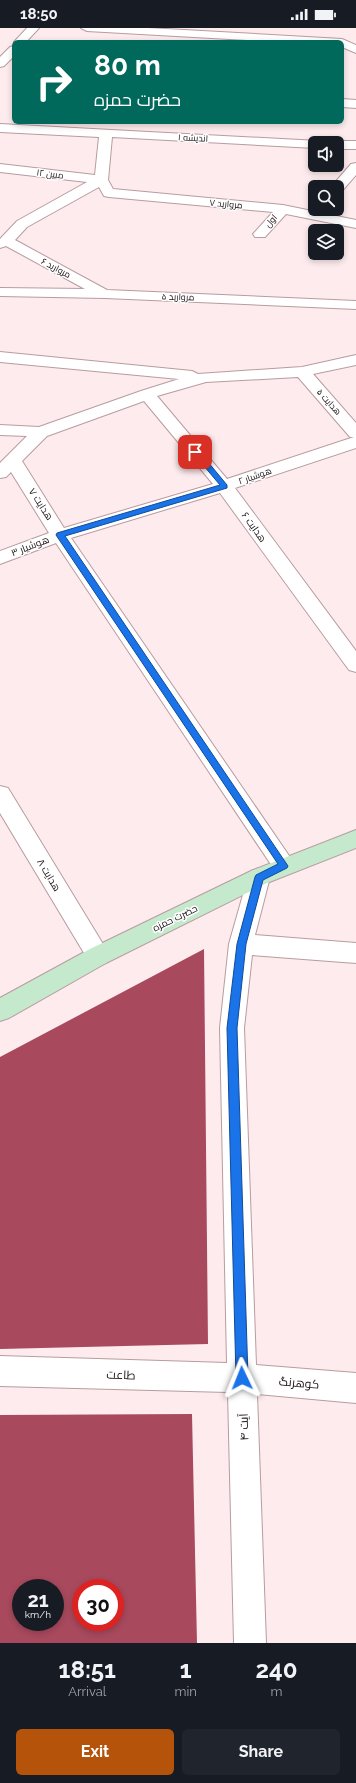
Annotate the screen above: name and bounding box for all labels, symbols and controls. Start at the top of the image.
text: 18:50 [20,5,58,23]
text: 80 m [94,49,161,82]
icon: right [28,56,80,108]
text: حضرت حمزه [94,89,181,110]
street label: اندیشه ۱ [178,132,208,144]
map controls [308,136,344,260]
button: sound [308,136,344,172]
street label: مبین ۱۲ [36,167,64,181]
button: search [308,180,344,216]
street label: مروارید ۷ [209,198,243,210]
street label: اول [263,213,280,230]
button: layers [308,224,344,260]
street label: مروارید ۶ [40,256,73,280]
street label: مروارید ۵ [162,291,195,303]
street label: هدایت ۵ [315,387,343,417]
pin [178,435,212,469]
icon: arrive [184,441,206,463]
street label: هوشیار ۲ [237,466,273,486]
street label: هدایت ۷ [27,486,55,522]
street label: هدایت ۶ [240,510,269,544]
street label: هوشیار ۳ [9,534,51,558]
street label: هدایت ۸ [35,857,63,893]
street label: حضرت حمزه [151,902,199,934]
position arrow [221,1357,263,1399]
street label: طاعت [106,1367,136,1383]
street label: کوهرنگ [278,1374,320,1392]
street label: آیت ۴ [237,1412,251,1441]
speed limit sign: 30 [72,1579,124,1631]
text: 21 [27,1588,49,1612]
text: km/h [25,1609,51,1620]
text: 18:51 [59,1655,116,1684]
text: 1 [180,1655,192,1684]
text: 240 [255,1655,297,1684]
text: Arrival [68,1684,106,1699]
text: min [175,1684,197,1699]
text: m [270,1684,282,1699]
button: Exit [16,1729,174,1775]
button: Share [182,1729,340,1775]

